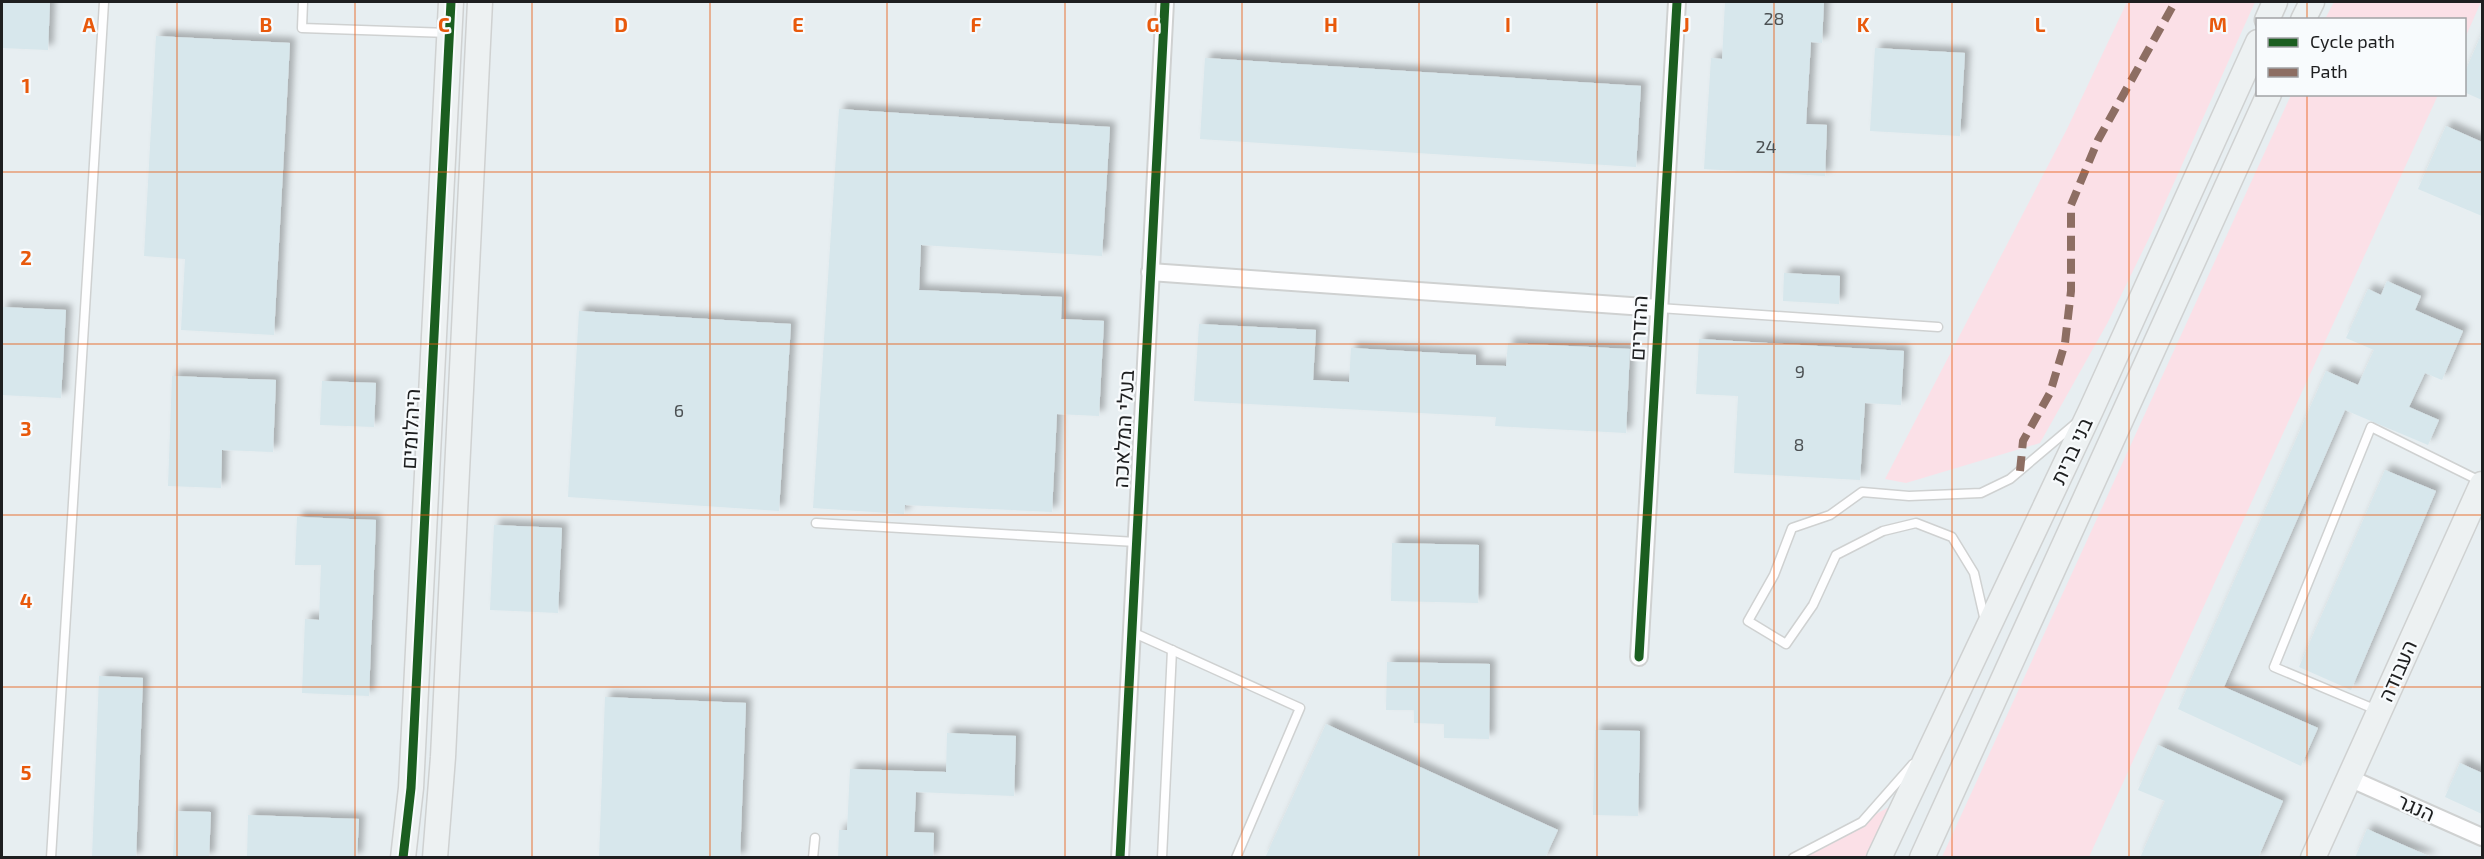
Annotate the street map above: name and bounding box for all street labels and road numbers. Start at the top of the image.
street label: ההדרים [1623,294,1652,361]
street label: בעלי המלאכה [1107,369,1138,489]
street label: היהלומים [395,388,424,470]
street label: בני ברית [2044,413,2097,488]
street label: העבודה [2372,636,2421,705]
street label: הנגר [2394,787,2439,826]

